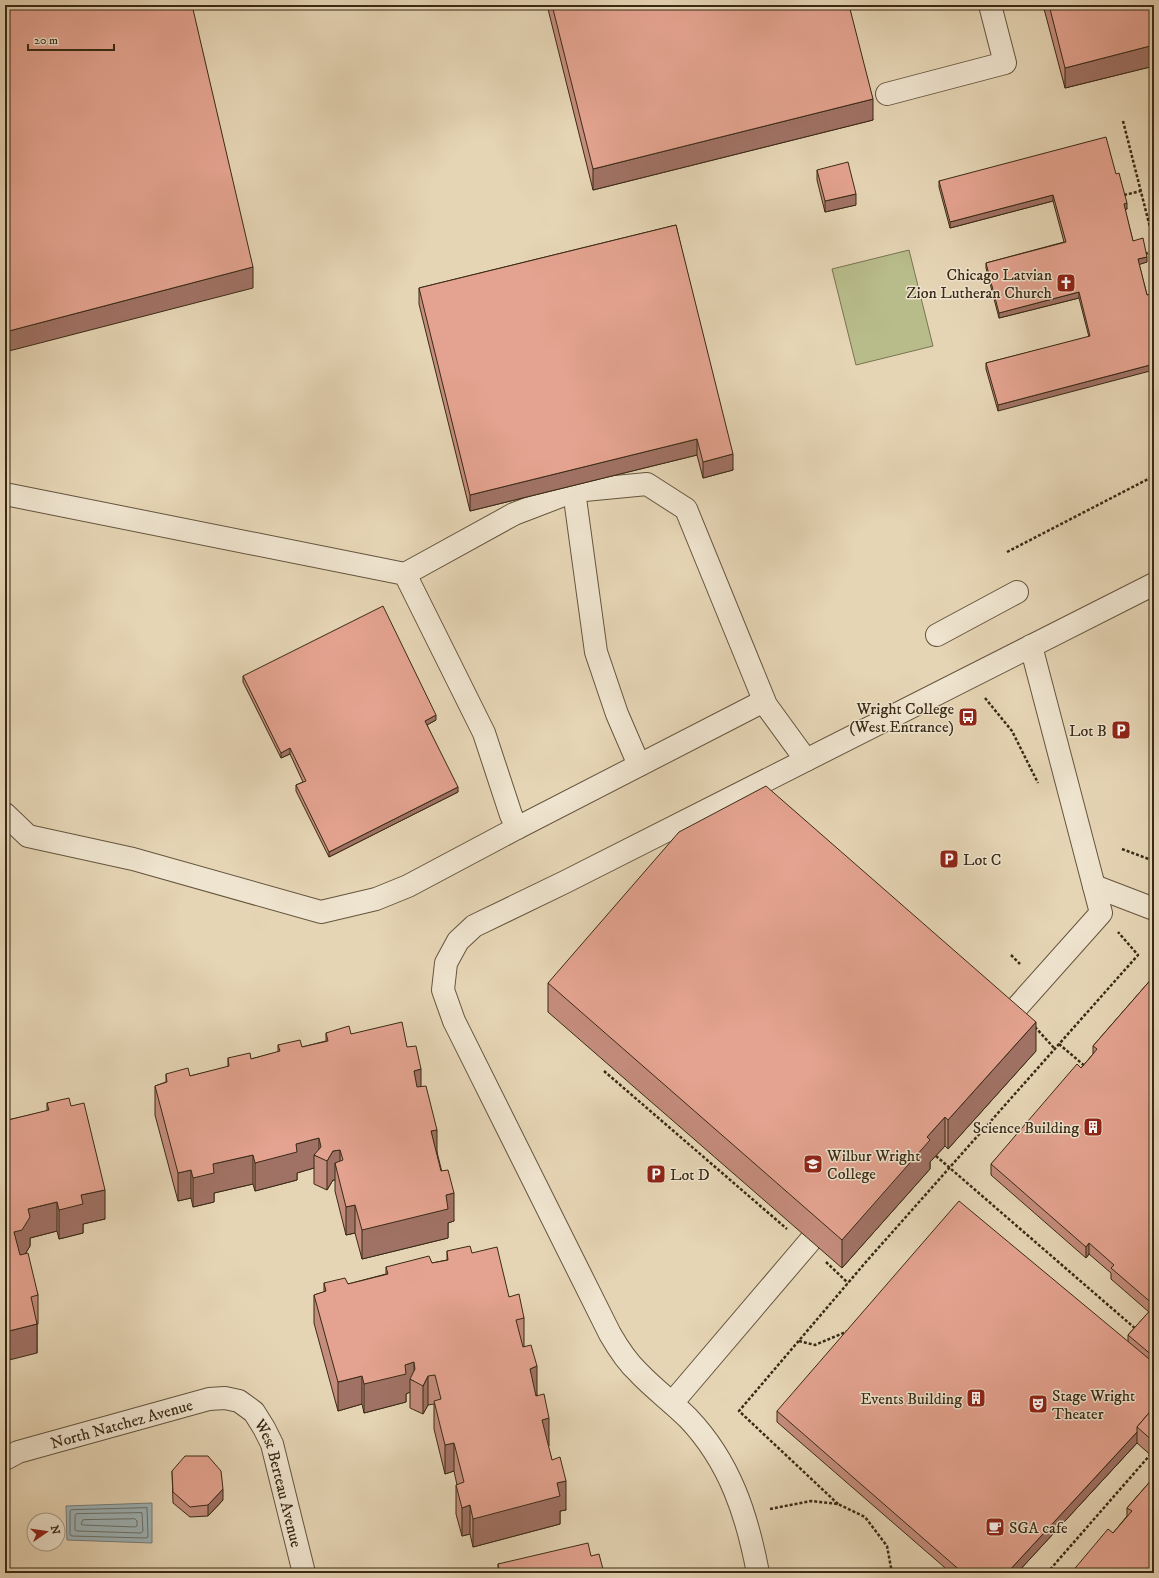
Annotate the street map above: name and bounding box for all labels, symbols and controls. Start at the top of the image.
scale bar [28,26,114,52]
text: 20 m [34,33,58,48]
place label: Chicago Latvian Zion Lutheran Church [906,265,1053,303]
church icon: Chicago Latvian Zion Lutheran Church [1055,272,1077,294]
place label: Wright College (West Entrance) [849,699,954,737]
bus stop icon: Wright College (West Entrance) [957,706,979,728]
parking icon: Lot B [1110,719,1132,741]
place label: Lot B [1069,721,1107,741]
parking icon: Lot C [938,848,960,870]
place label: Lot C [963,850,1002,870]
building icon: Science Building [1082,1116,1104,1138]
place label: Science Building [973,1118,1079,1138]
place label: Wilbur Wright College [826,1146,920,1184]
school or university icon: Wilbur Wright College [802,1153,824,1175]
parking icon: Lot D [645,1163,667,1185]
place label: Lot D [670,1165,710,1185]
place label: Stage Wright Theater [1052,1386,1135,1424]
building icon: Events Building [965,1387,987,1409]
place label: Events Building [860,1389,962,1409]
theatre icon: Stage Wright Theater [1027,1393,1049,1415]
street label: North Natchez Avenue [48,1395,195,1454]
street label: West Berteau Avenue [249,1414,306,1550]
north arrow [26,1512,66,1552]
cafe icon: SGA cafe [984,1516,1006,1538]
place label: SGA cafe [1009,1518,1068,1538]
text: N [47,1524,63,1536]

